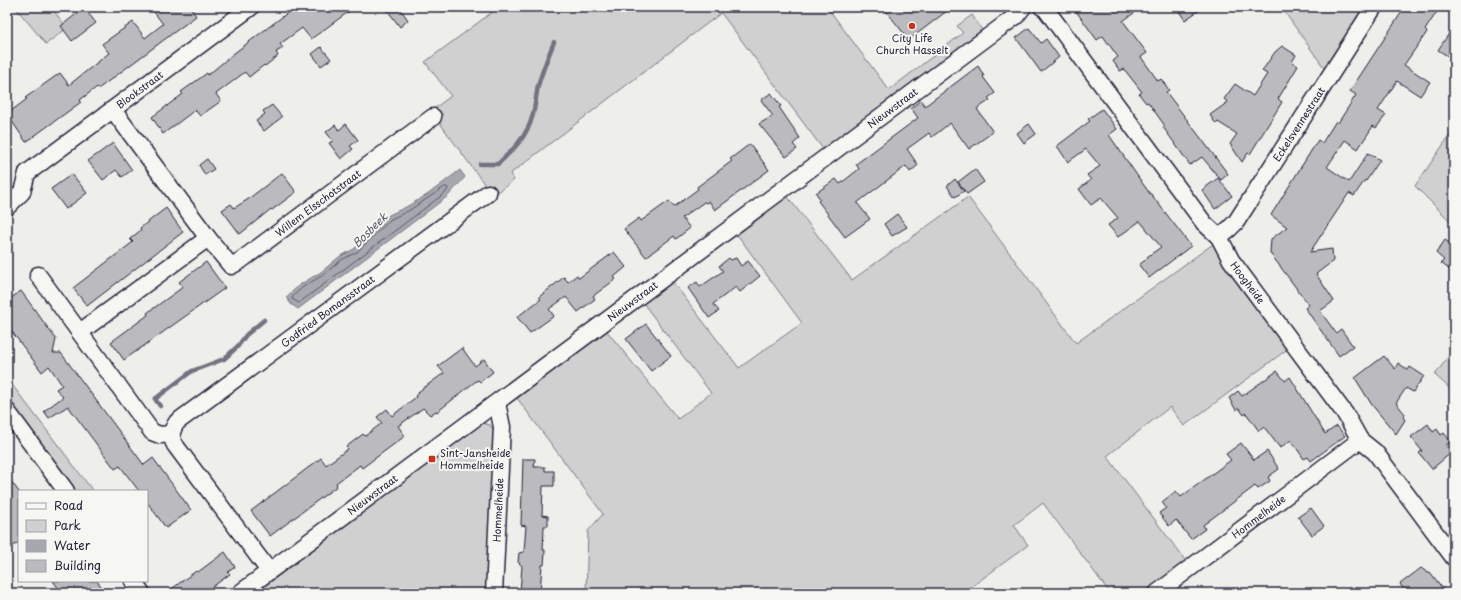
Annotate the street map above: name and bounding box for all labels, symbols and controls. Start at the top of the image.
marker: City Life Church Hasselt [907,21,917,31]
place label: City Life Church Hasselt [876,30,948,57]
street label: Blookstraat [113,67,166,112]
street label: Eckelsvennestraat [1269,83,1328,164]
street label: Nieuwstraat [864,84,920,131]
street label: Willem Elsschotstraat [271,166,364,240]
water label: Bosbeek [348,207,392,251]
street label: Hoogheide [1227,258,1269,307]
street label: Godfried Bomansstraat [277,271,377,350]
street label: Nieuwstraat [604,277,660,325]
place label: Sint-Jansheide Hommelheide [440,445,511,472]
marker: Sint-Jansheide Hommelheide [427,454,437,464]
street label: Nieuwstraat [344,470,400,518]
street label: Hommelheide [488,478,507,543]
legend [18,490,148,582]
street label: Hommelheide [1228,491,1288,541]
text: Road [54,496,83,514]
text: Park [54,516,81,534]
text: Water [54,536,91,554]
text: Building [54,556,101,574]

